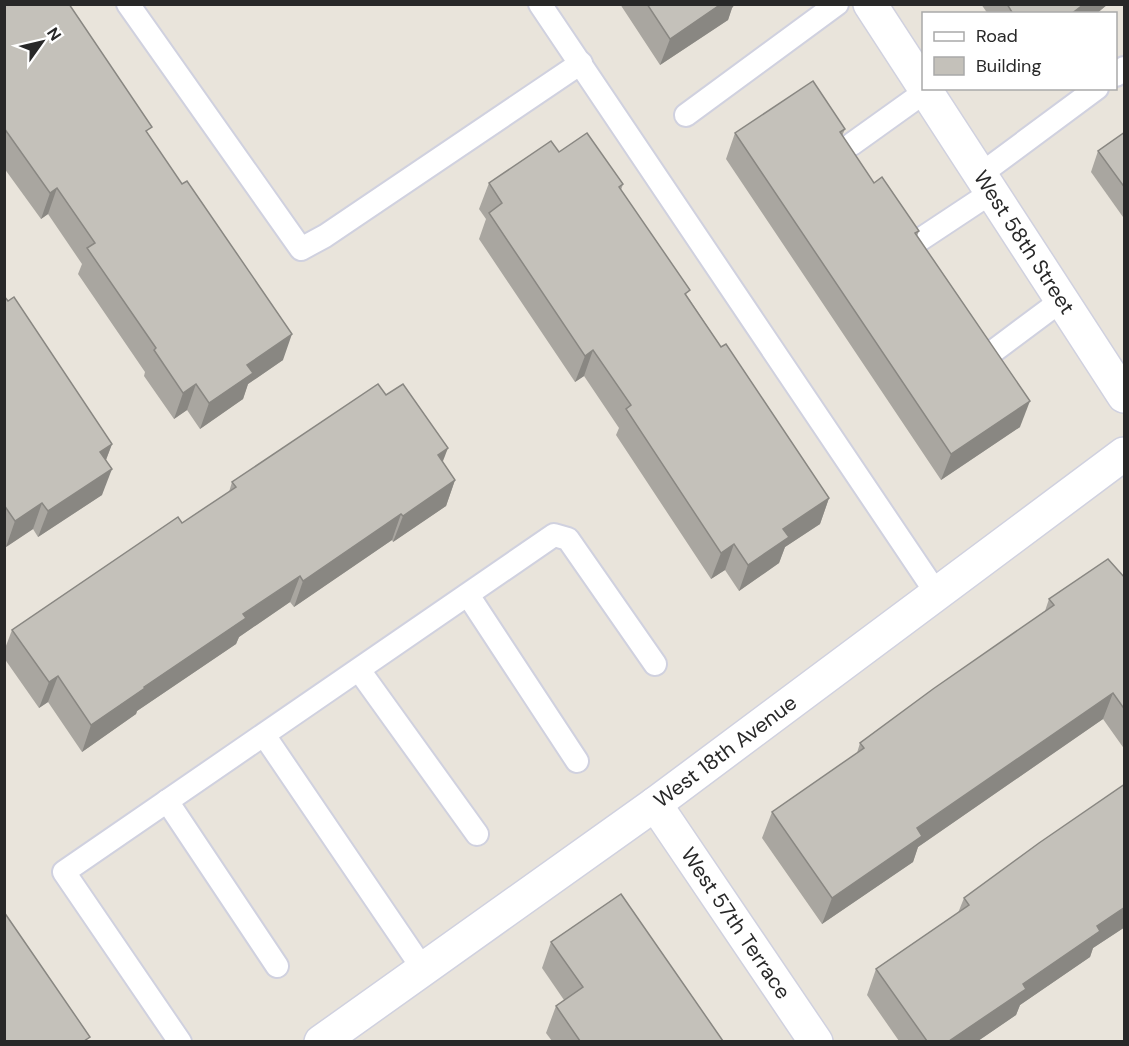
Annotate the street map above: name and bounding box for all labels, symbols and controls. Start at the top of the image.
north arrow [12,12,72,72]
legend [922,12,1117,90]
text: N [42,23,66,45]
text: Road [976,24,1018,48]
text: Building [976,54,1041,78]
street label: West 58th Street [967,165,1081,320]
street label: West 18th Avenue [648,689,803,814]
street label: West 57th Terrace [674,842,797,1005]

